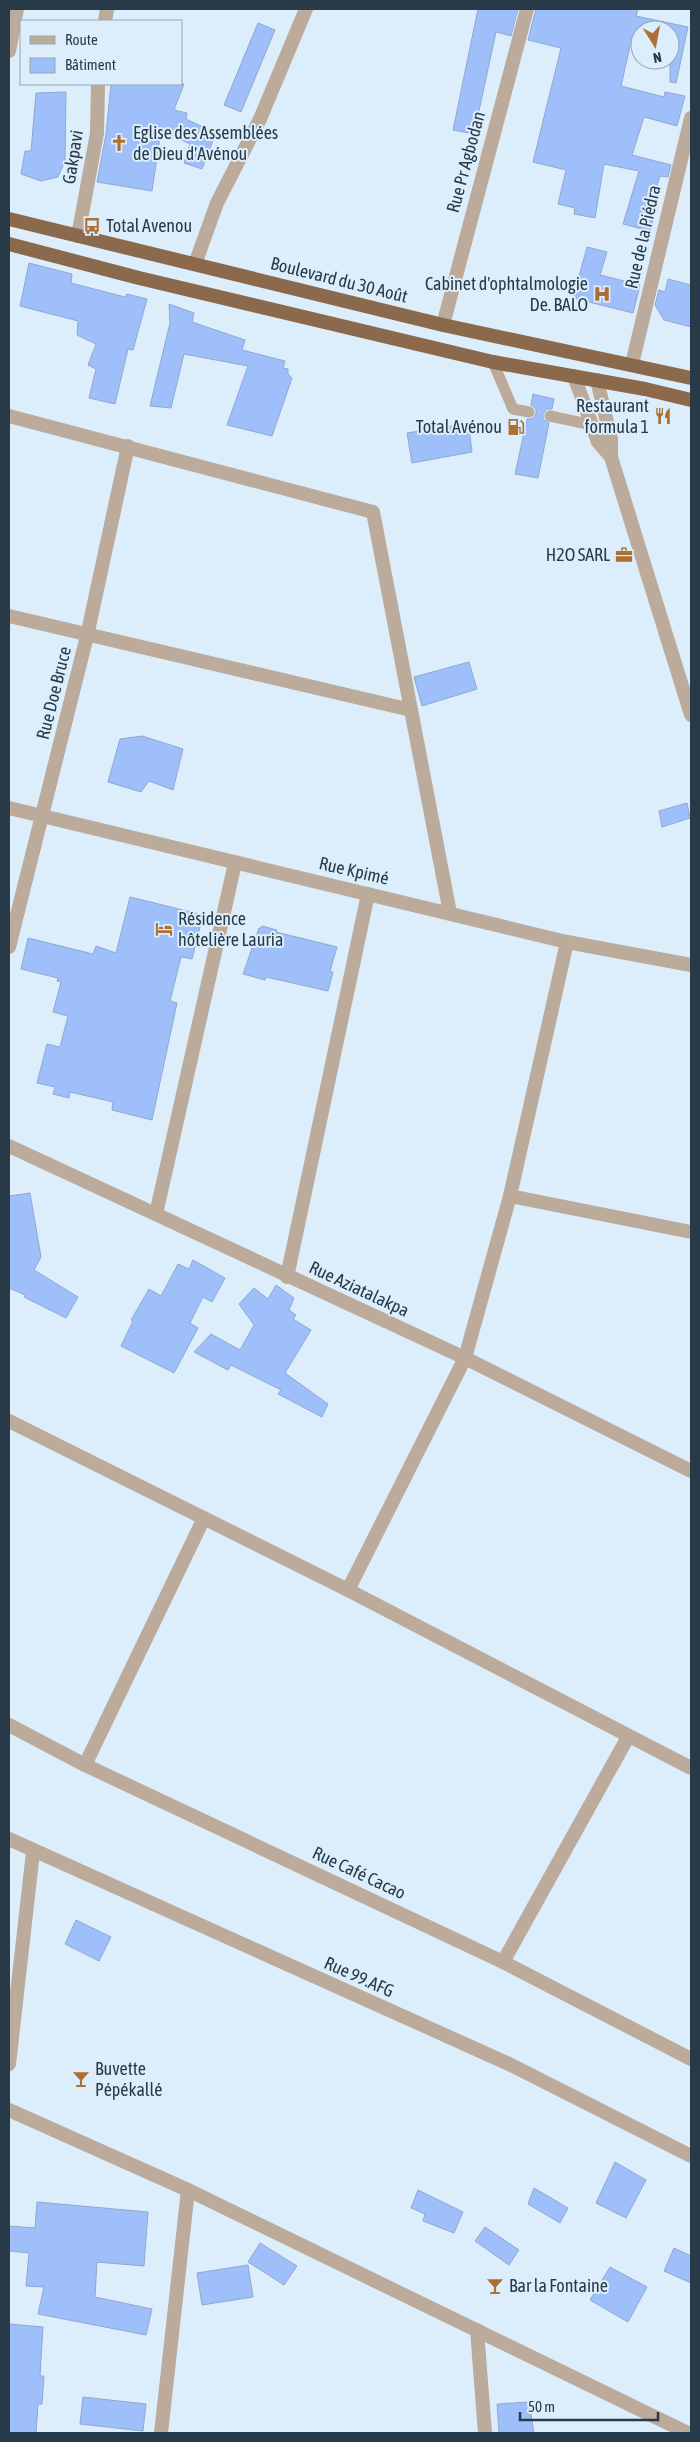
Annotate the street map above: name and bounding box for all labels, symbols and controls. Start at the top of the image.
legend [20,20,182,85]
north arrow [630,20,680,70]
text: Route [65,31,98,48]
text: N [652,49,663,66]
text: Bâtiment [65,56,116,73]
street label: Rue Pr Agbodan [442,109,489,215]
place label: Eglise des Assemblées de Dieu d'Avénou [133,122,278,164]
street label: Gakpavi [58,128,87,185]
church icon: Eglise des Assemblées de Dieu d'Avénou [109,133,129,153]
street label: Rue de la Piédra [620,183,665,291]
place label: Total Avenou [106,215,192,236]
bus stop icon: Total Avenou [82,216,102,236]
street label: Boulevard du 30 Août [268,252,410,307]
place label: Cabinet d'ophtalmologie De. BALO [425,273,588,315]
hospital icon: Cabinet d'ophtalmologie De. BALO [592,284,612,304]
place label: Restaurant formula 1 [576,395,649,437]
restaurant icon: Restaurant formula 1 [653,406,673,426]
place label: Total Avénou [416,416,502,437]
fuel station icon: Total Avénou [506,417,526,437]
place label: H2O SARL [546,544,610,565]
office icon: H2O SARL [614,545,634,565]
street label: Rue Doe Bruce [32,644,75,741]
street label: Rue Kpimé [317,852,391,889]
place label: Résidence hôtelière Lauria [178,908,283,950]
hotel icon: Résidence hôtelière Lauria [154,919,174,939]
street label: Rue Aziatalakpa [306,1256,412,1321]
street label: Rue Café Cacao [309,1842,409,1903]
street label: Rue 99.AFG [321,1952,397,2001]
place label: Buvette Pépékallé [95,2058,162,2100]
bar icon: Buvette Pépékallé [71,2069,91,2089]
place label: Bar la Fontaine [509,2275,608,2296]
bar icon: Bar la Fontaine [485,2276,505,2296]
scale bar [520,2390,658,2422]
text: 50 m [528,2398,555,2415]

